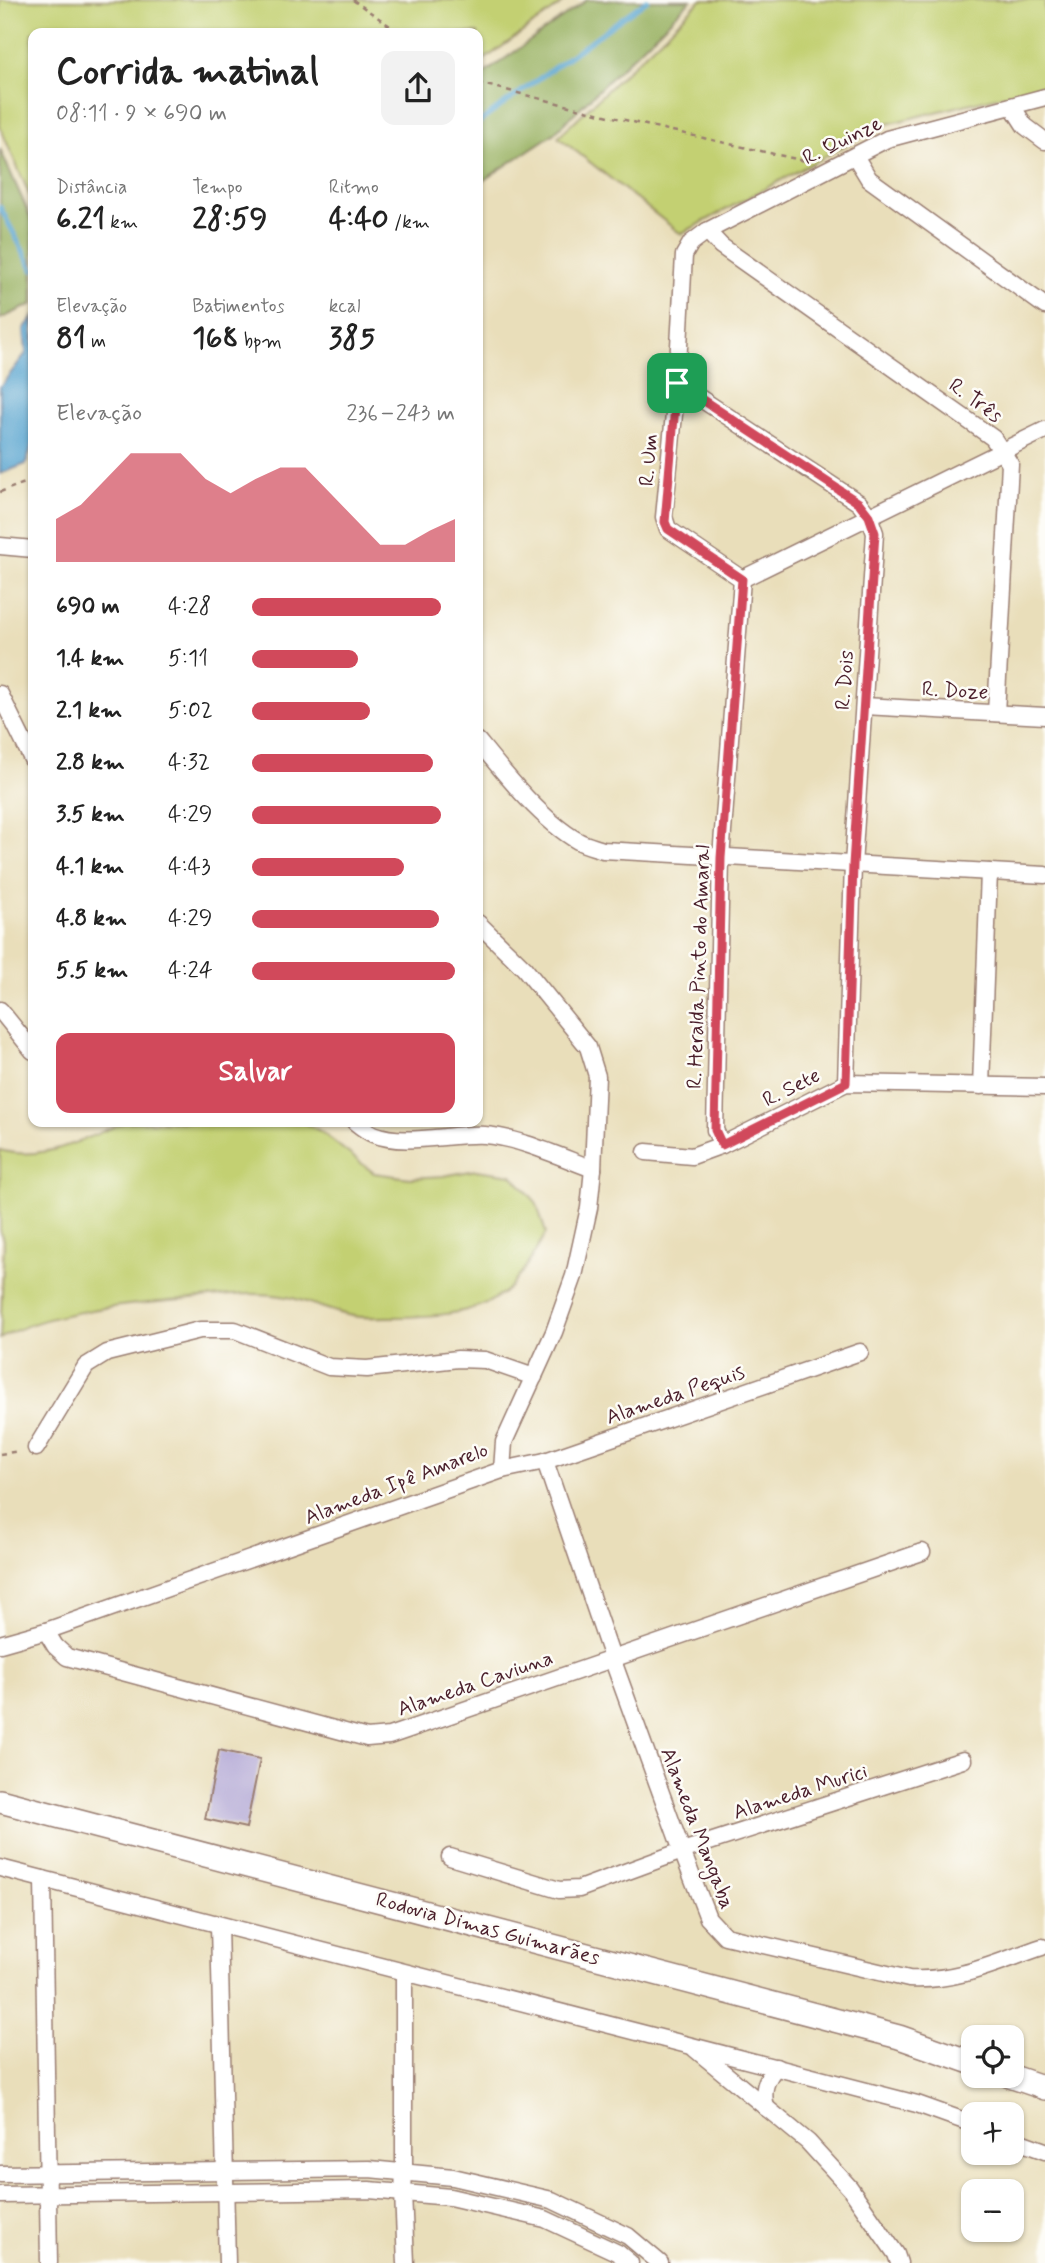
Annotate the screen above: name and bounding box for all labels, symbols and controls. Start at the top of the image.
text: Corrida matinal [56,48,319,97]
button: share [381,51,455,125]
text: 08:11 · 9 × 690 m [56,99,227,129]
street label: R. Quinze [798,110,887,172]
text: Distância [56,175,127,200]
text: Tempo [192,175,243,200]
text: Ritmo [329,175,379,200]
text: 6.21 [56,200,105,239]
text: 28:59 [192,200,267,239]
text: 4:40 [329,200,389,239]
text: km [105,210,138,235]
text: /km [389,210,430,235]
text: Elevação [56,294,127,319]
text: Batimentos [192,294,285,319]
text: kcal [329,294,361,319]
text: 81 [56,319,86,358]
text: 168 [192,319,239,358]
text: 385 [329,319,375,358]
text: m [86,329,106,354]
text: bpm [239,329,282,354]
pin [647,353,707,413]
icon: arrive [658,364,696,402]
street label: R. Três [943,372,1008,430]
text: Elevação [56,399,142,429]
text: 236–243 m [346,399,455,429]
street label: R. Um [633,433,665,488]
text: 690 m [56,592,120,622]
text: 4:28 [168,592,211,622]
text: 1.4 km [56,644,124,674]
text: 5:11 [168,644,208,674]
street label: R. Dois [829,649,861,711]
street label: R. Doze [921,675,989,707]
text: 2.1 km [56,696,122,726]
text: 5:02 [168,696,213,726]
text: 2.8 km [56,748,125,778]
text: 4:32 [168,748,210,778]
text: 3.5 km [56,800,125,830]
text: 4:29 [168,800,213,830]
street label: R. Heralda Pinto do Amaral [681,844,717,1090]
text: 4.1 km [56,852,124,882]
text: 4:43 [168,852,211,882]
text: 4.8 km [56,904,127,934]
text: 4:29 [168,904,213,934]
text: 5.5 km [56,956,128,986]
text: 4:24 [168,956,213,986]
button: Salvar [56,1033,455,1113]
street label: R. Sete [758,1062,825,1114]
street label: Alameda Pequis [602,1358,749,1432]
street label: Alameda Ipê Amarelo [301,1436,492,1532]
street label: Alameda Caviuna [394,1644,557,1724]
street label: Alameda Mangaba [652,1744,741,1913]
street label: Alameda Murici [730,1757,871,1827]
street label: Rodovia Dimas Guimarães [373,1886,603,1972]
map controls [961,2025,1024,2242]
button: locate [961,2025,1024,2088]
button: + [961,2102,1024,2165]
button: − [961,2179,1024,2242]

